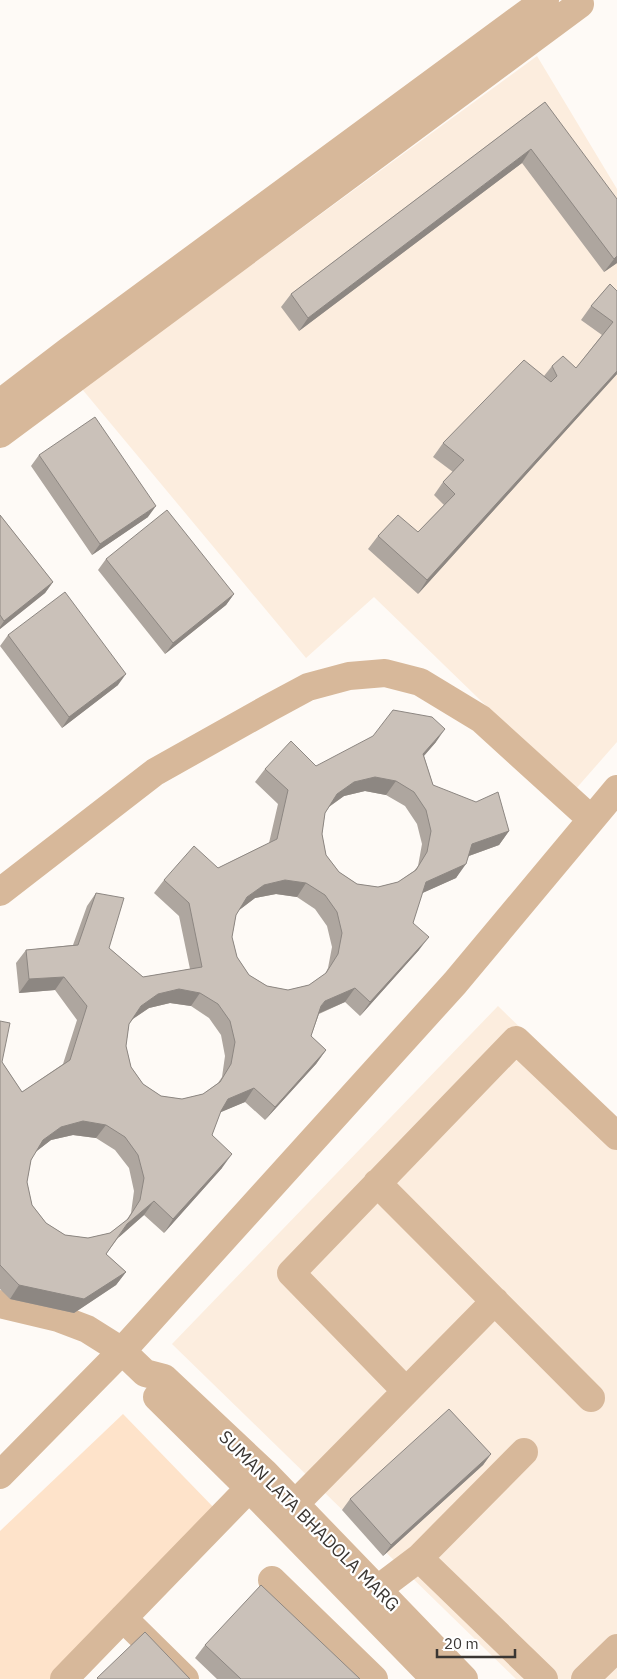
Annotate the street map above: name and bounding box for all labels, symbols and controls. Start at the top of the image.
street label: SUMAN LATA BHADOLA MARG [214,1425,405,1616]
scale bar [437,1626,514,1658]
text: 20 m [444,1634,479,1653]

